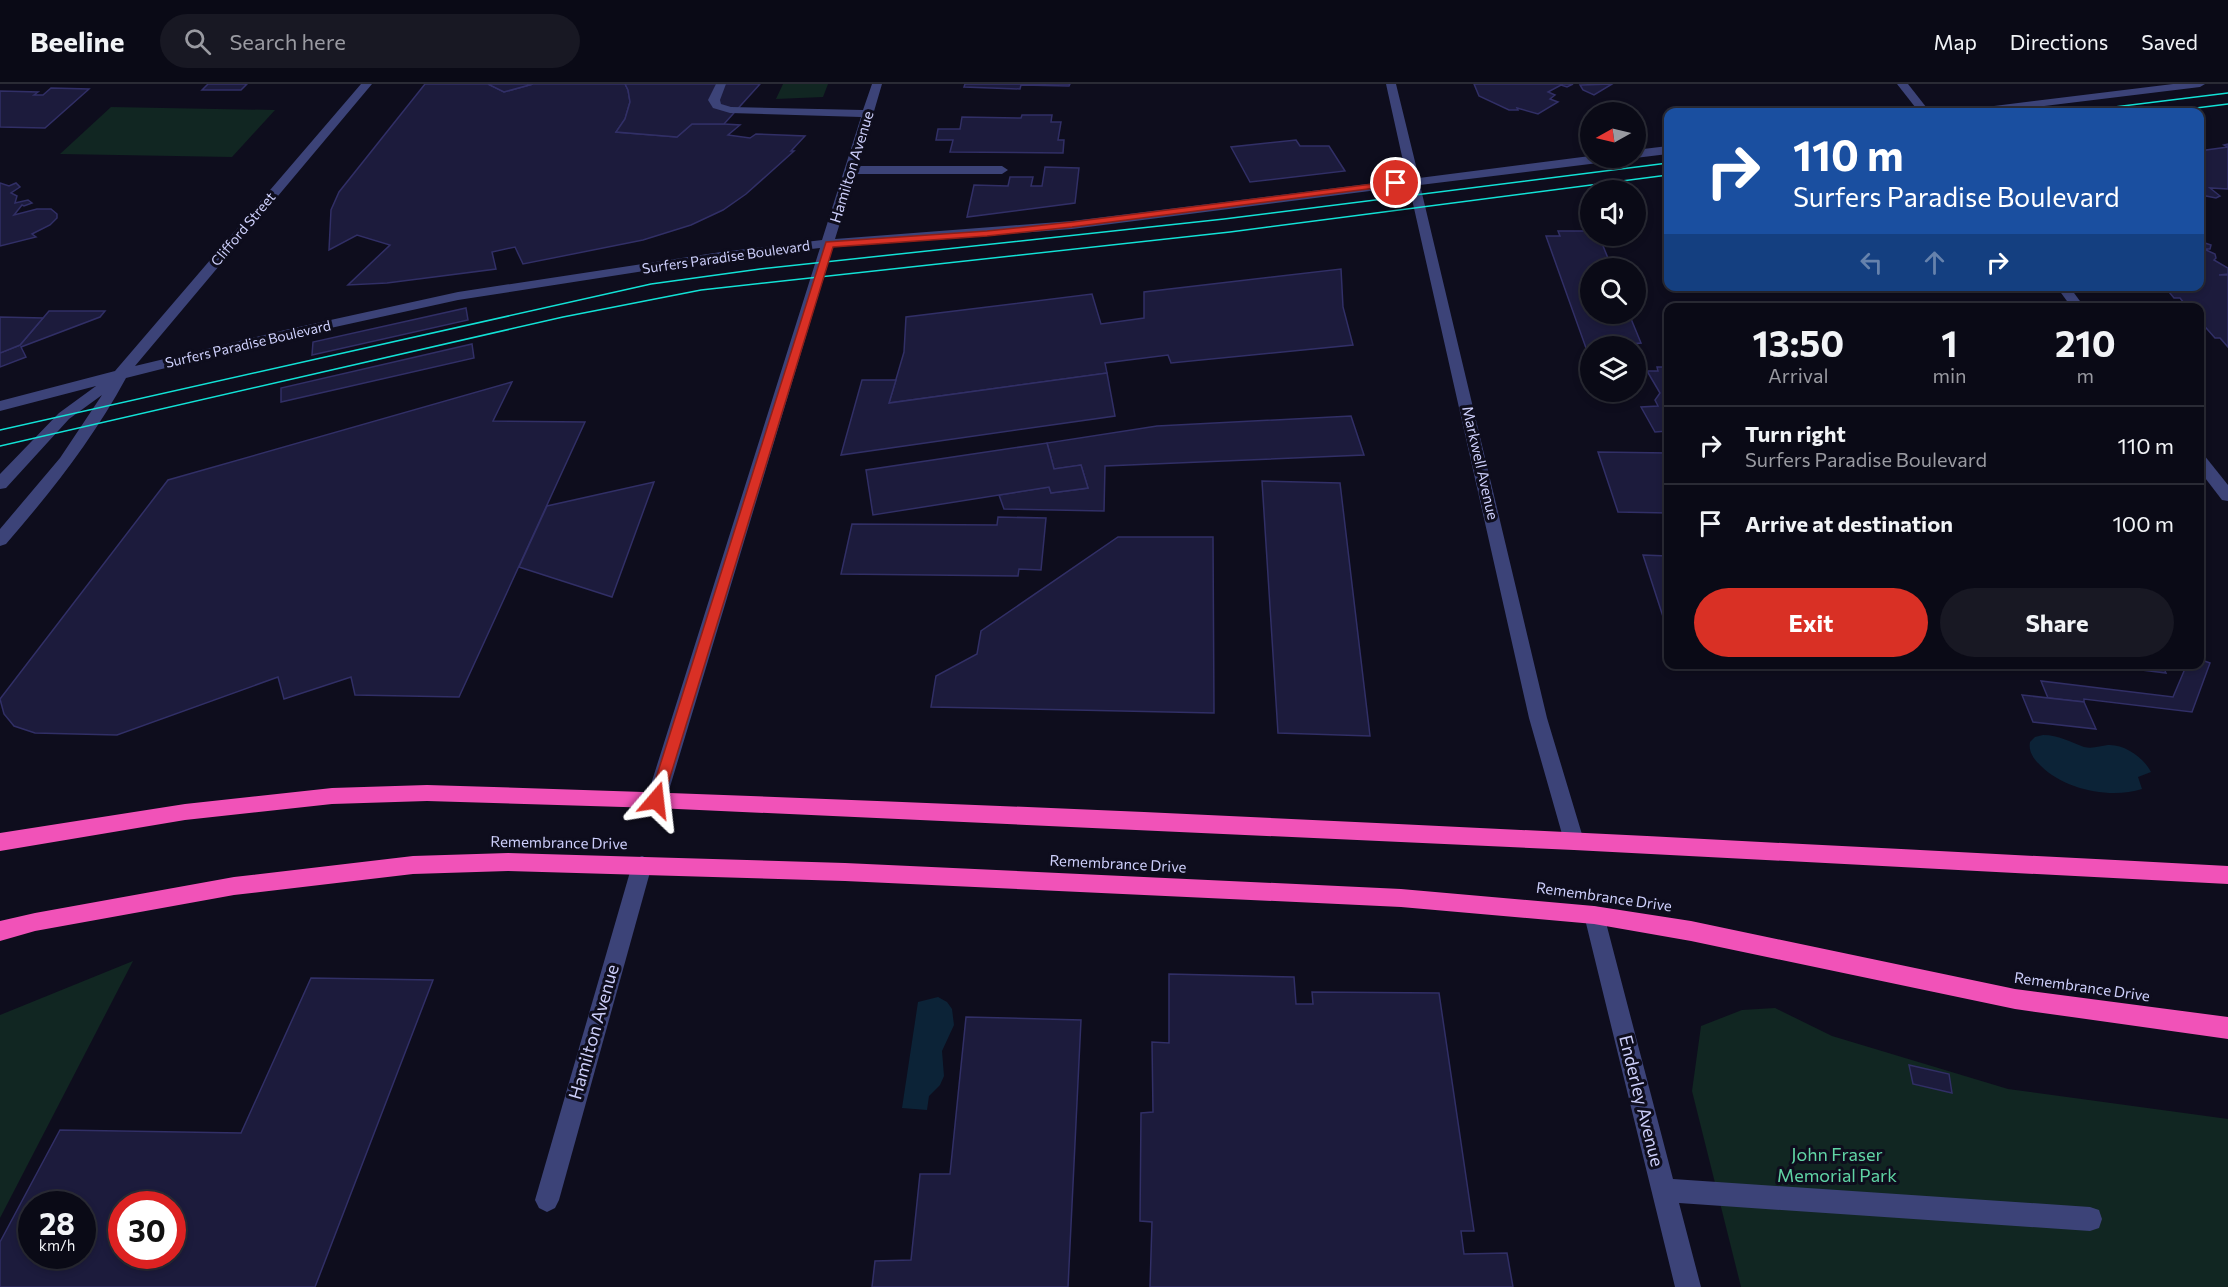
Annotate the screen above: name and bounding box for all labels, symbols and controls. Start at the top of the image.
search box [160,14,580,68]
text: Beeline [30,24,124,58]
icon: search [181,25,214,58]
text: Search here [229,28,346,55]
text: Map [1934,29,1977,54]
text: Directions [2010,29,2108,54]
text: Saved [2141,29,2198,54]
north arrow [1580,102,1646,168]
map controls [1580,102,1646,402]
street label: Hamilton Avenue [825,108,877,225]
text: 110 m [1793,128,1904,180]
icon: right [1694,132,1772,210]
pin [1370,157,1421,208]
icon: arrive [1379,166,1412,199]
button: sound [1580,180,1646,246]
text: Surfers Paradise Boulevard [1793,180,2120,213]
street label: Clifford Street [207,188,279,269]
street label: Surfers Paradise Boulevard [641,236,811,277]
icon: left [1855,246,1888,279]
icon: ahead [1918,246,1951,279]
icon: right [1981,246,2014,279]
button: search [1580,258,1646,324]
street label: Surfers Paradise Boulevard [163,316,332,371]
text: 13:50 [1752,320,1844,364]
text: 1 [1941,320,1958,364]
text: 210 [2055,320,2116,364]
button: layers [1580,336,1646,402]
text: Arrival [1768,363,1828,387]
text: min [1932,363,1967,387]
text: m [2077,363,2094,387]
street label: Markwell Avenue [1459,404,1503,522]
text: Turn right [1745,420,1846,447]
icon: right [1694,429,1727,462]
text: 110 m [2117,432,2174,459]
text: Surfers Paradise Boulevard [1745,447,1987,471]
icon: arrive [1694,507,1727,540]
text: Arrive at destination [1745,510,1953,537]
text: 100 m [2112,510,2174,537]
button: Exit [1694,588,1928,657]
button: Share [1940,588,2174,657]
position arrow [624,768,688,832]
street label: Remembrance Drive [490,832,628,852]
street label: Remembrance Drive [1049,850,1187,876]
street label: Remembrance Drive [1535,878,1673,914]
street label: Hamilton Avenue [563,962,623,1102]
street label: Remembrance Drive [2013,968,2151,1004]
street label: Enderley Avenue [1615,1033,1669,1169]
park label: John Fraser Memorial Park [1777,1143,1897,1186]
speed limit sign: 30 [108,1191,186,1269]
text: 28 [39,1204,75,1241]
text: km/h [39,1236,75,1254]

